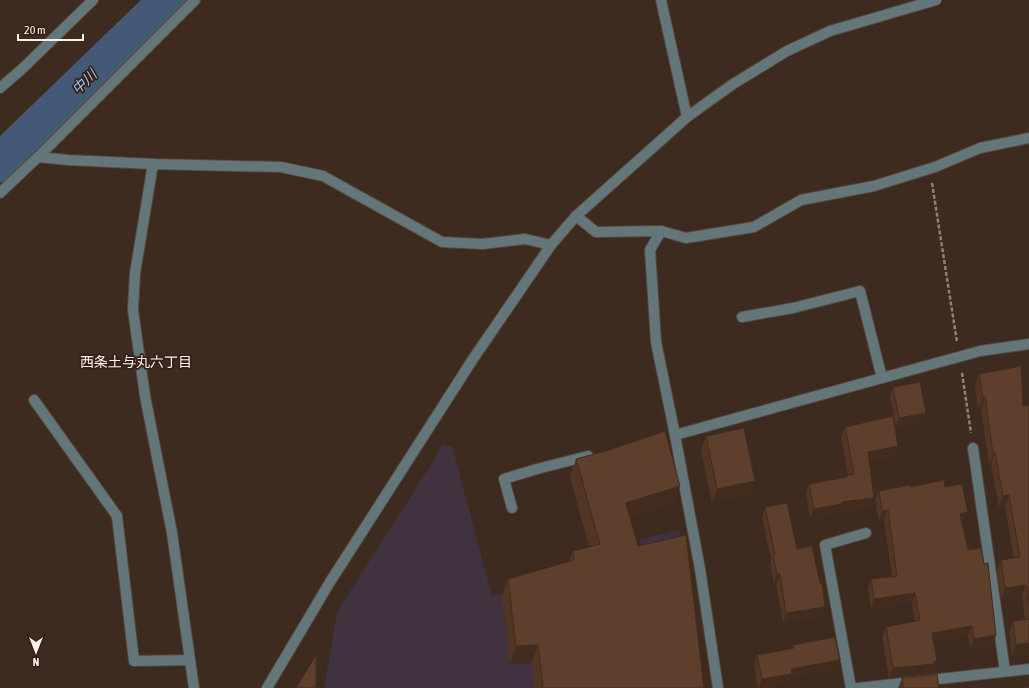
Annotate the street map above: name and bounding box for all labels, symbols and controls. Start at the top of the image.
scale bar [18,16,83,42]
text: 20 m [24,23,46,37]
water label: 中川 [68,65,101,97]
district label: 西条土与丸六丁目 [80,354,192,370]
north arrow [16,632,56,672]
text: N [33,656,39,668]

